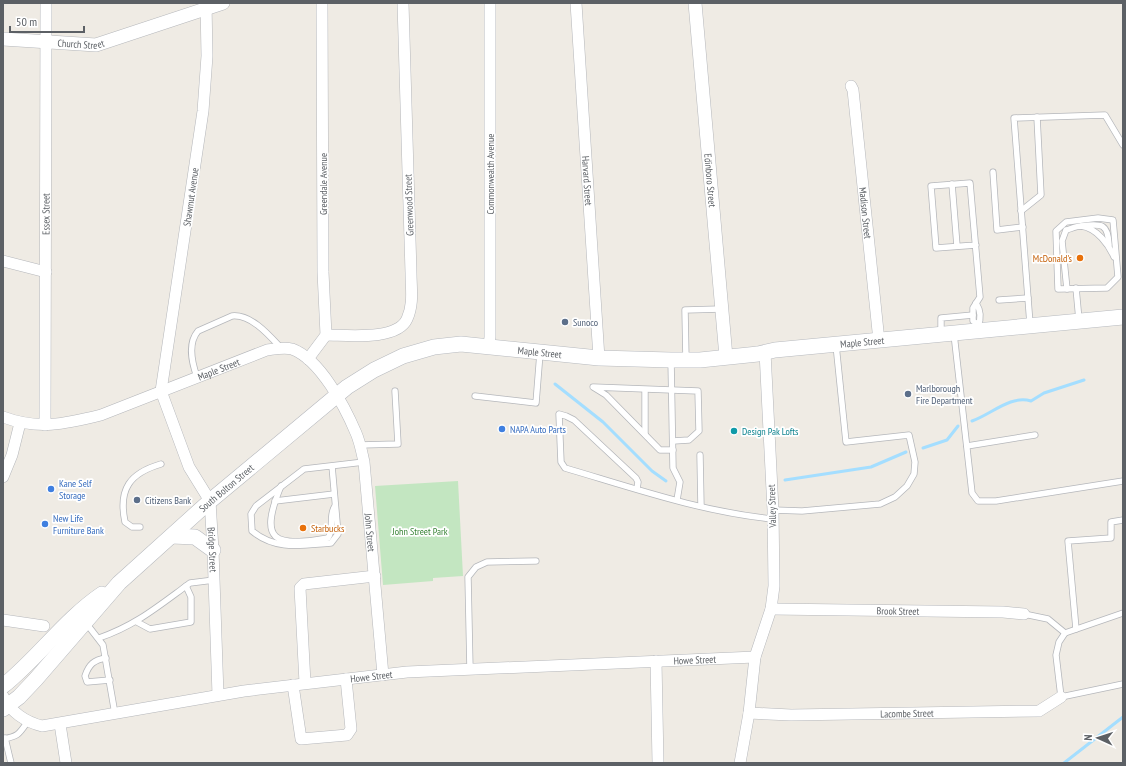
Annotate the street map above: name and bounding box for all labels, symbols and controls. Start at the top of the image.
scale bar [10,8,84,34]
text: 50 m [16,14,37,29]
street label: Church Street [57,36,106,52]
street label: Commonwealth Avenue [484,134,497,214]
street label: Greendale Avenue [317,153,330,215]
street label: Edinboro Street [702,153,719,208]
street label: Harvard Street [579,155,596,206]
street label: Shawmut Avenue [180,167,202,227]
street label: Greenwood Street [401,174,417,236]
street label: Madison Street [857,186,875,240]
street label: Essex Street [39,193,52,235]
place label: McDonald's [1033,252,1073,265]
marker: McDonald's [1075,253,1085,263]
place label: Sunoco [573,316,598,329]
marker: Sunoco [560,317,570,327]
street label: Maple Street [840,333,885,350]
street label: Maple Street [517,343,562,361]
street label: Maple Street [196,355,242,383]
place label: Marlborough Fire Department [916,382,973,407]
marker: Marlborough Fire Department [903,389,913,399]
place label: NAPA Auto Parts [510,423,566,436]
marker: NAPA Auto Parts [497,424,507,434]
place label: Design Pak Lofts [742,425,799,438]
marker: Design Pak Lofts [729,426,739,436]
street label: South Bolton Street [196,461,256,515]
place label: Kane Self Storage [59,477,92,502]
marker: Kane Self Storage [46,484,56,494]
street label: Valley Street [765,484,779,529]
place label: Citizens Bank [145,494,191,507]
marker: Citizens Bank [132,495,142,505]
place label: New Life Furniture Bank [53,512,104,537]
street label: John Street [362,512,378,552]
marker: New Life Furniture Bank [40,519,50,529]
place label: Starbucks [311,522,345,535]
marker: Starbucks [298,523,308,533]
park label: John Street Park [391,525,448,538]
street label: Bridge Street [205,527,220,573]
street label: Brook Street [877,604,920,617]
street label: Howe Street [673,652,716,667]
street label: Howe Street [349,667,393,685]
street label: Lacombe Street [880,706,934,720]
north arrow [1078,718,1118,758]
text: N [1081,734,1095,741]

